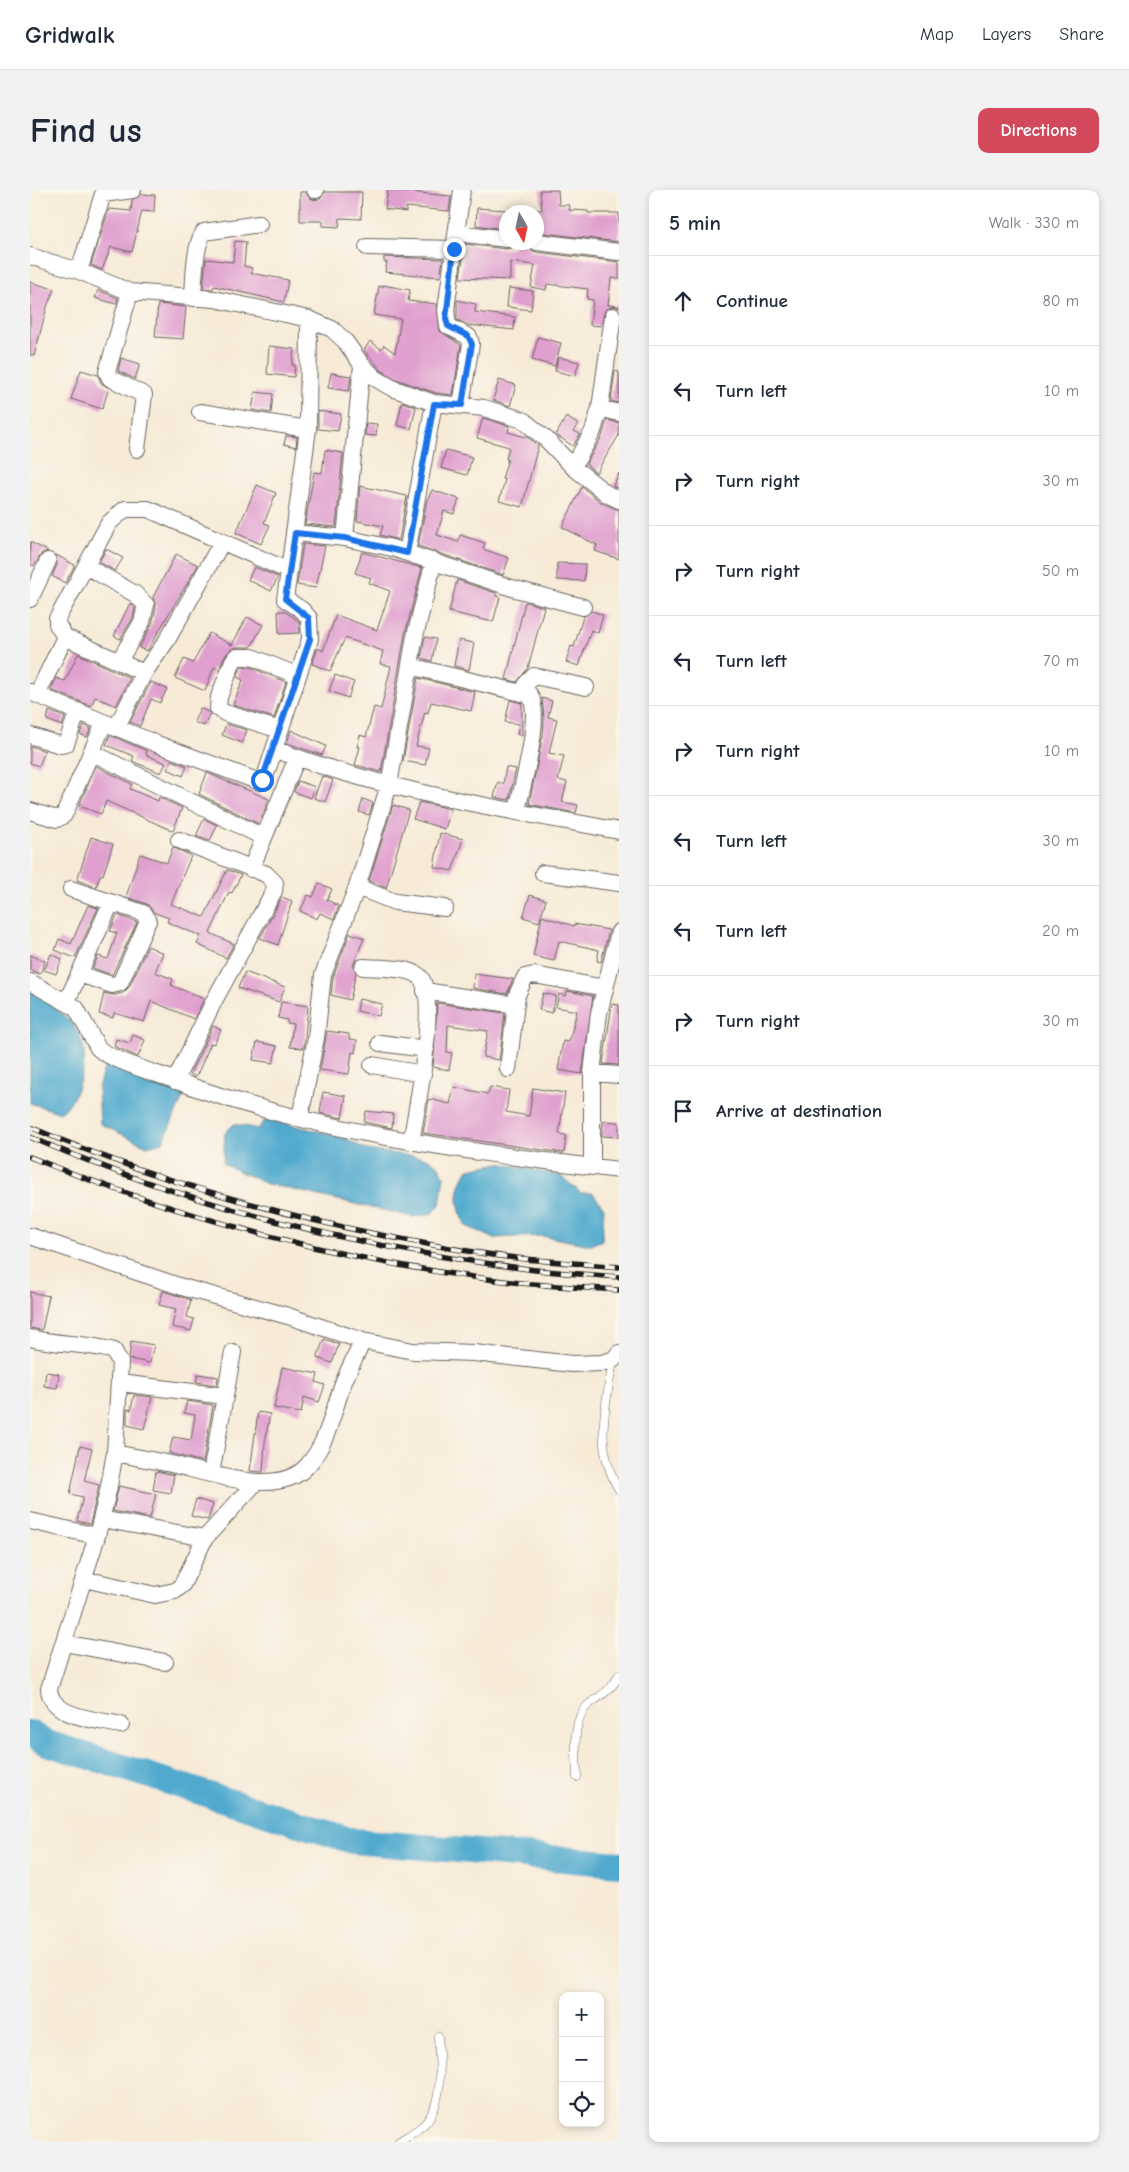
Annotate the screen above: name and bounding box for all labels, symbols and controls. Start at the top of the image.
text: Gridwalk [25,21,114,49]
text: Map [920,24,954,45]
text: Layers [982,24,1031,45]
text: Share [1059,24,1104,45]
button: Directions [978,108,1099,153]
text: Find us [30,110,142,151]
north arrow [499,205,544,250]
text: 5 min [669,211,721,235]
text: Walk · 330 m [989,214,1079,232]
route end [443,238,466,261]
icon: ahead [669,287,697,315]
text: Continue [716,290,788,312]
text: 80 m [1042,292,1079,310]
icon: left [669,377,697,405]
text: Turn left [716,380,787,402]
text: 10 m [1044,382,1079,400]
icon: right [669,467,697,495]
text: Turn right [716,470,800,492]
text: 30 m [1043,472,1079,490]
icon: right [669,557,697,585]
text: Turn right [716,560,800,582]
text: 50 m [1042,562,1079,580]
icon: left [669,647,697,675]
text: Turn left [716,650,787,672]
text: 70 m [1043,652,1079,670]
icon: right [669,737,697,765]
text: Turn right [716,740,800,762]
text: 10 m [1044,742,1079,760]
route start [251,769,274,792]
icon: left [669,827,697,855]
text: Turn left [716,830,787,852]
text: 30 m [1043,832,1079,850]
icon: left [669,917,697,945]
text: Turn left [716,920,787,942]
text: 20 m [1042,922,1079,940]
icon: right [669,1007,697,1035]
text: Turn right [716,1010,800,1032]
text: 30 m [1043,1012,1079,1030]
icon: arrive [669,1097,697,1125]
text: Arrive at destination [716,1100,882,1122]
map controls [559,1992,604,2127]
button: + [559,1992,604,2037]
button: − [559,2037,604,2082]
button: locate [559,2082,604,2127]

